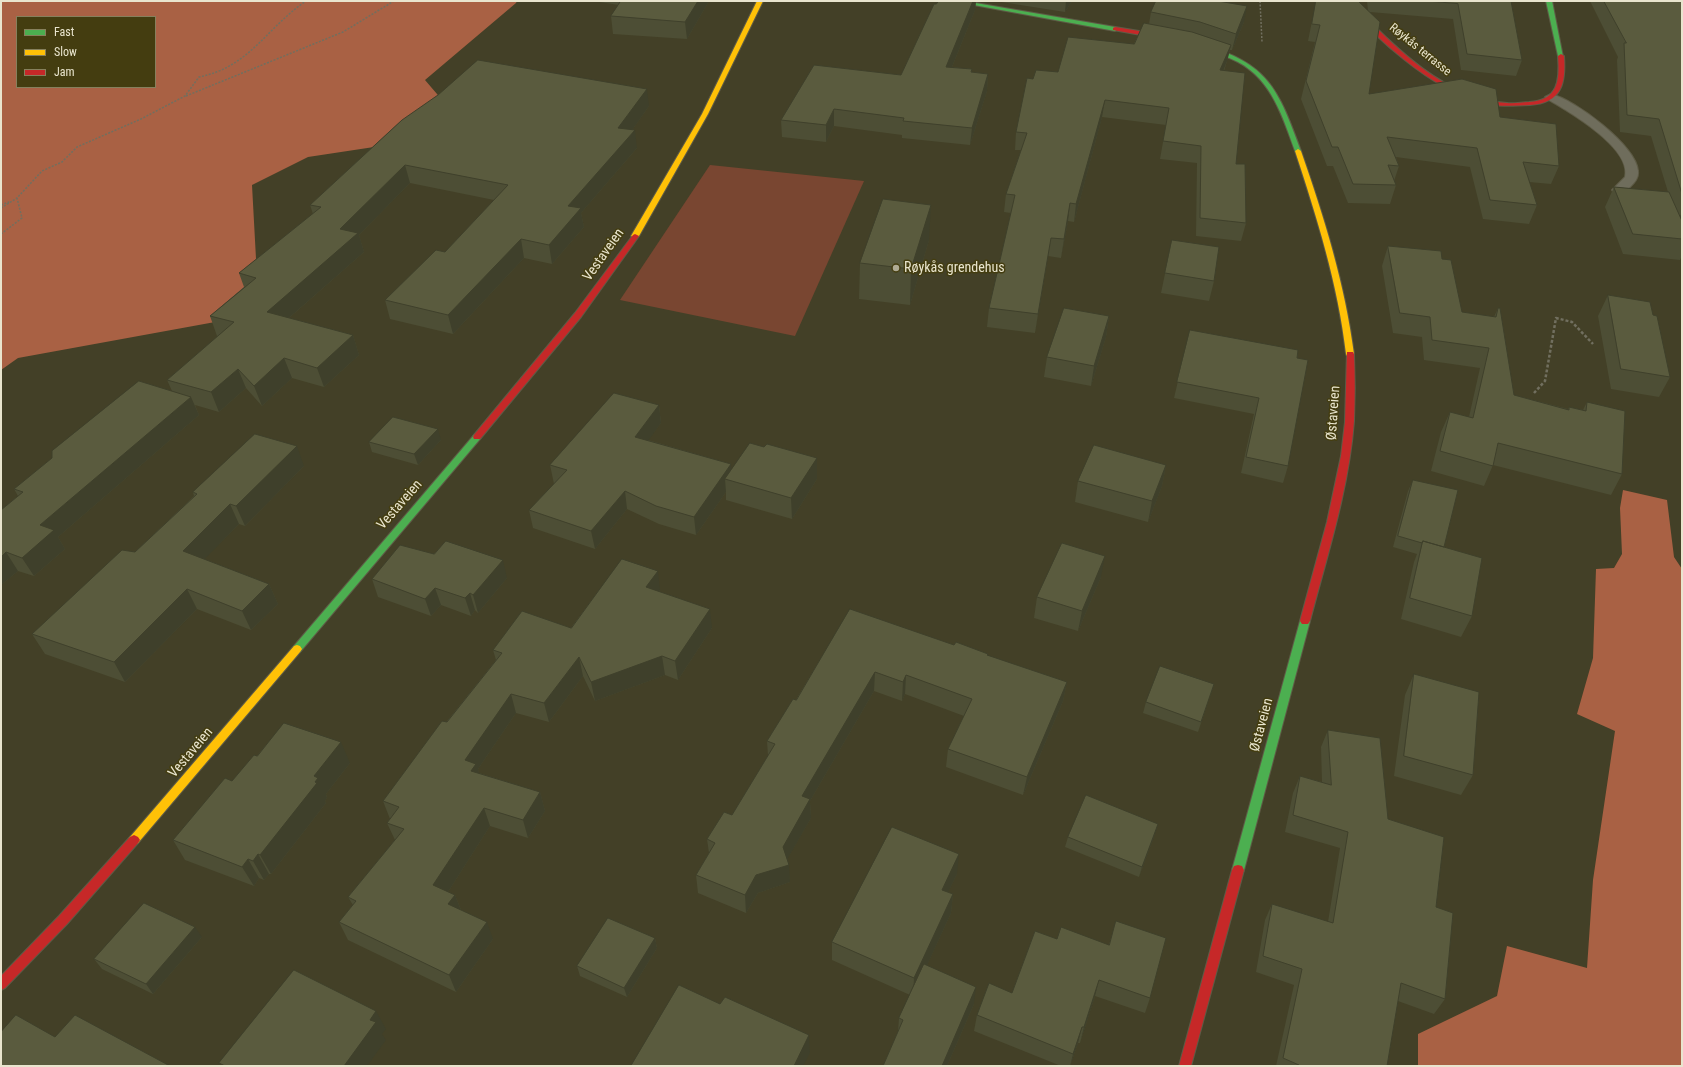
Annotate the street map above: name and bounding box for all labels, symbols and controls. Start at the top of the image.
legend [16,16,156,88]
street label: Røykås terrasse [1386,21,1454,79]
text: Fast [54,25,74,39]
text: Slow [54,45,77,59]
text: Jam [54,65,75,79]
street label: Vestaveien [580,226,628,284]
place label: Røykås grendehus [904,260,1005,276]
marker: Røykås grendehus [891,263,901,273]
street label: Østaveien [1324,385,1344,441]
street label: Vestaveien [374,477,426,533]
street label: Østaveien [1247,696,1277,754]
street label: Vestaveien [165,725,217,781]

